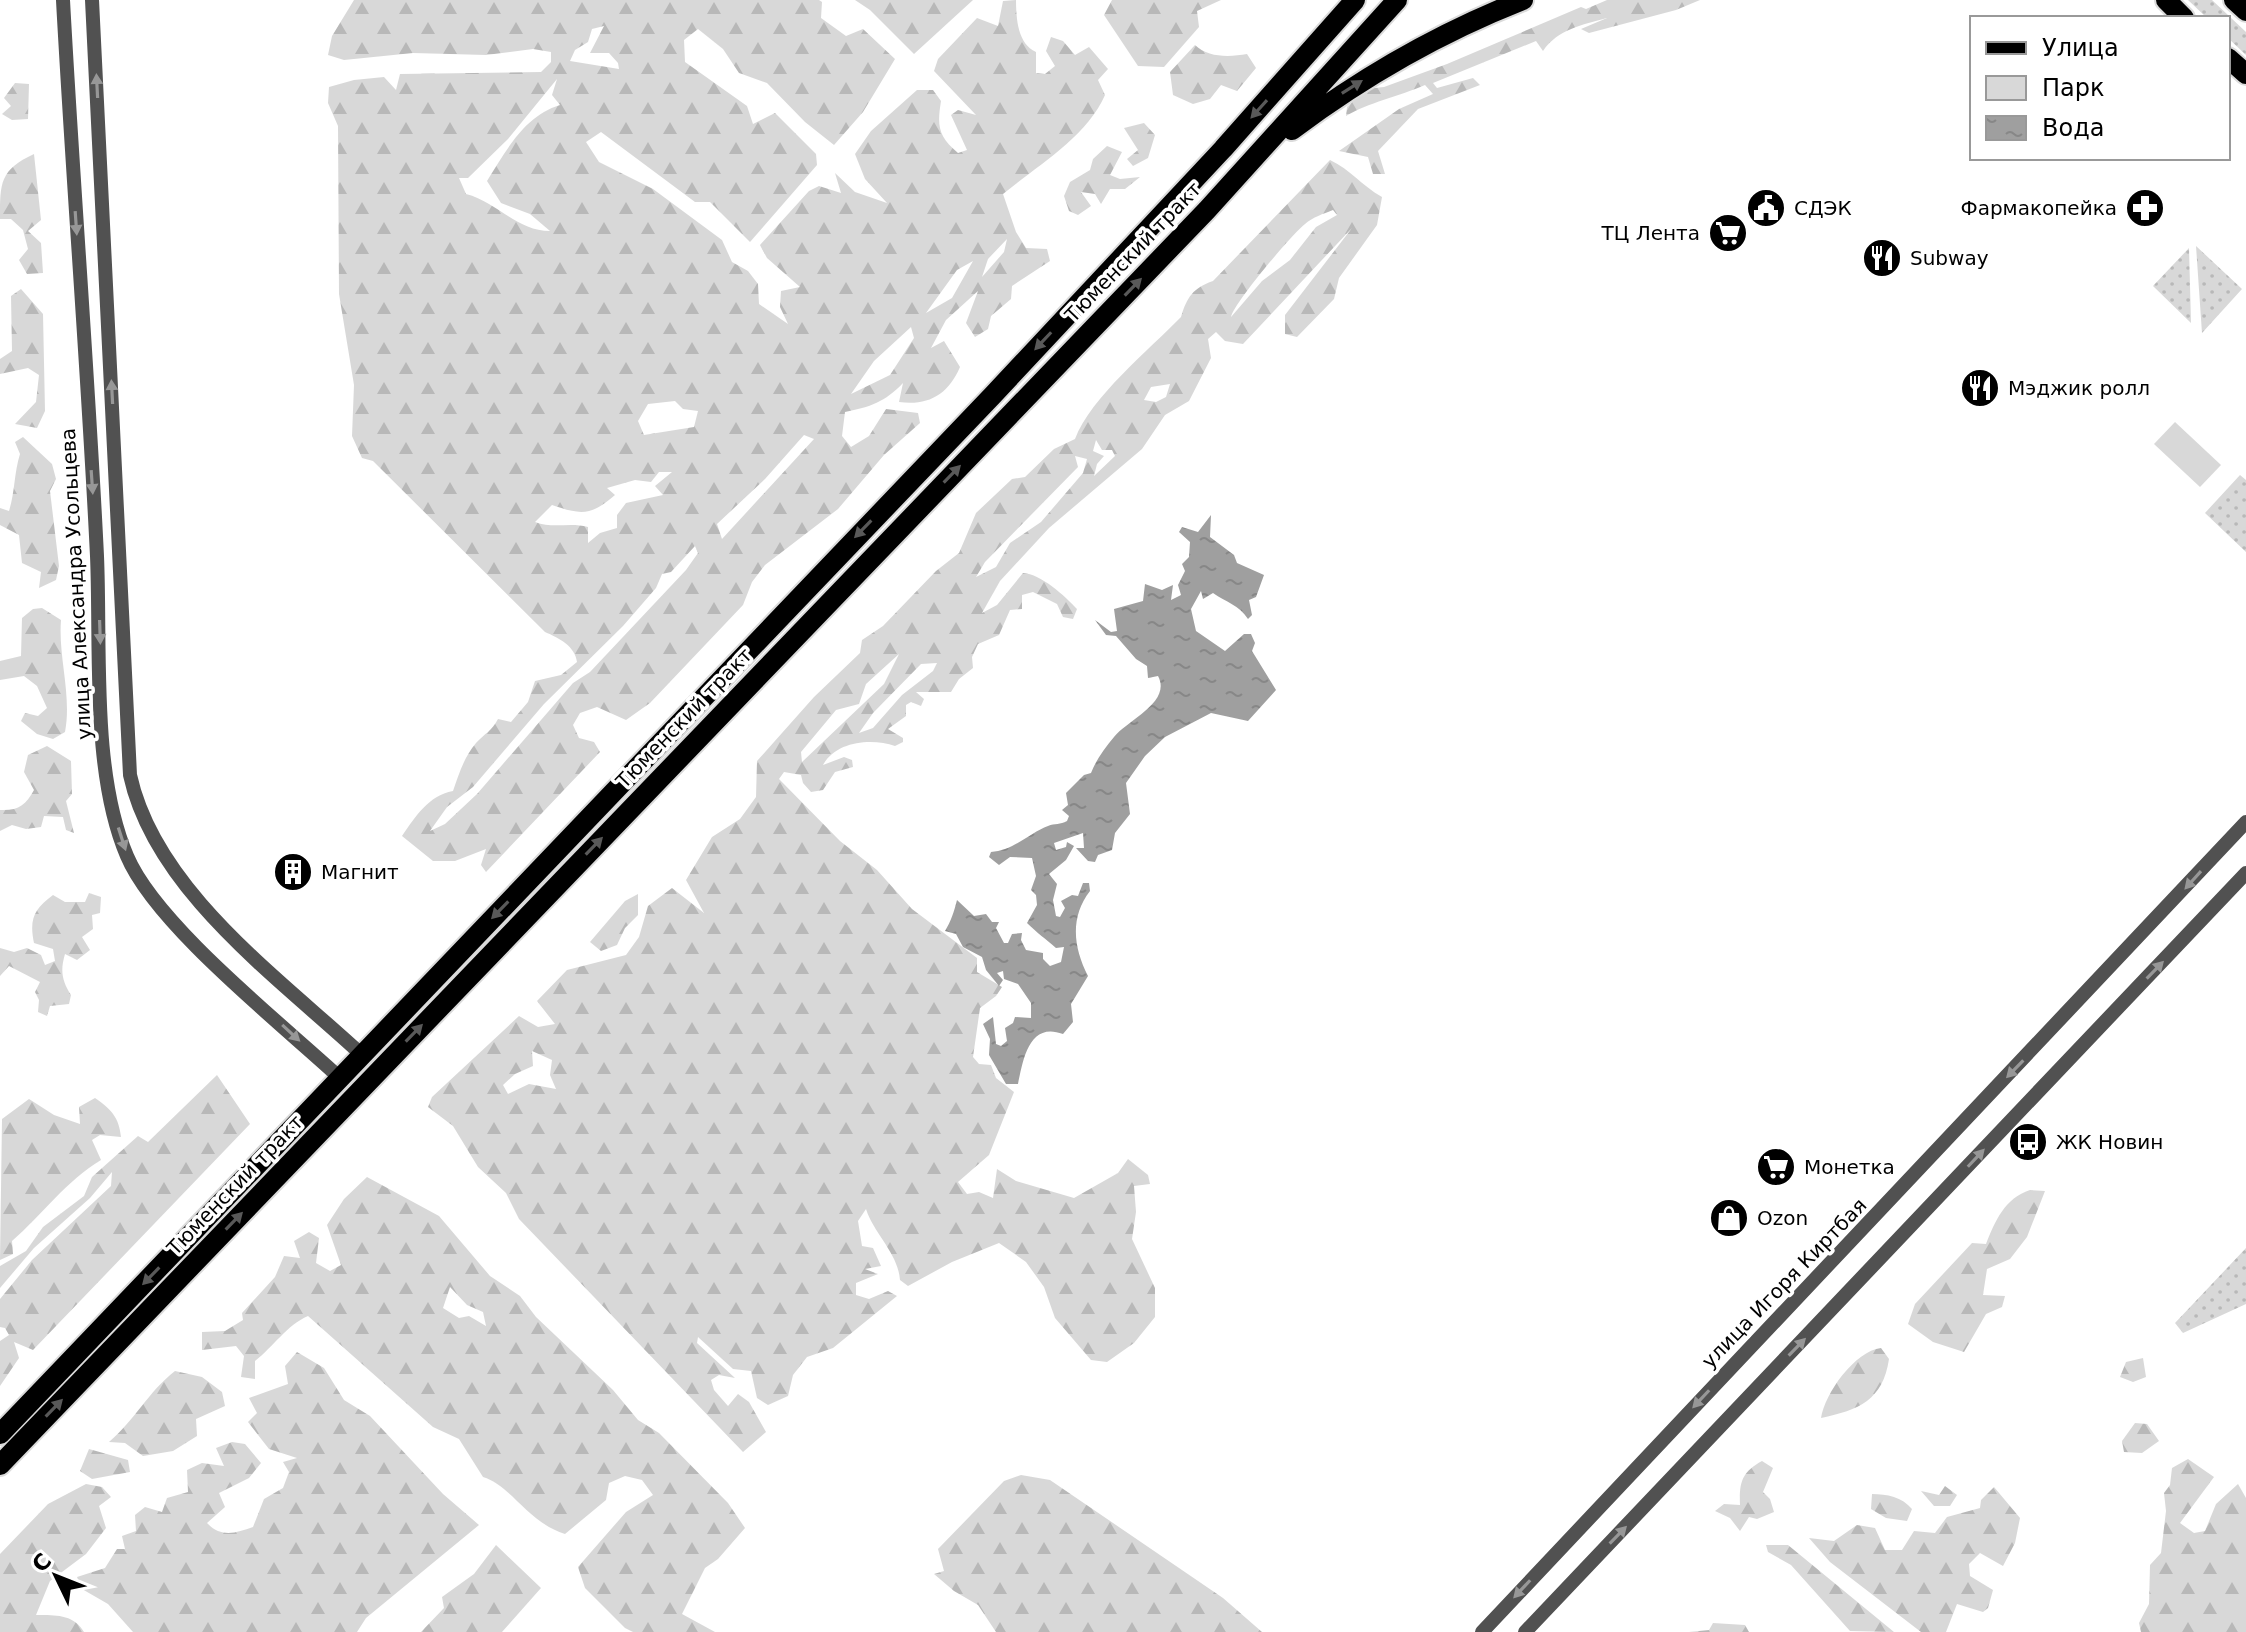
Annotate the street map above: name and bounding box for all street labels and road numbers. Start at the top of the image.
street label: Тюменский тракт [1059,177,1206,328]
street label: улица Александра Усольцева [56,428,96,740]
street label: Тюменский тракт [610,643,757,794]
street label: Тюменский тракт [161,1110,308,1261]
street label: улица Игоря Киртбая [1697,1193,1871,1373]

